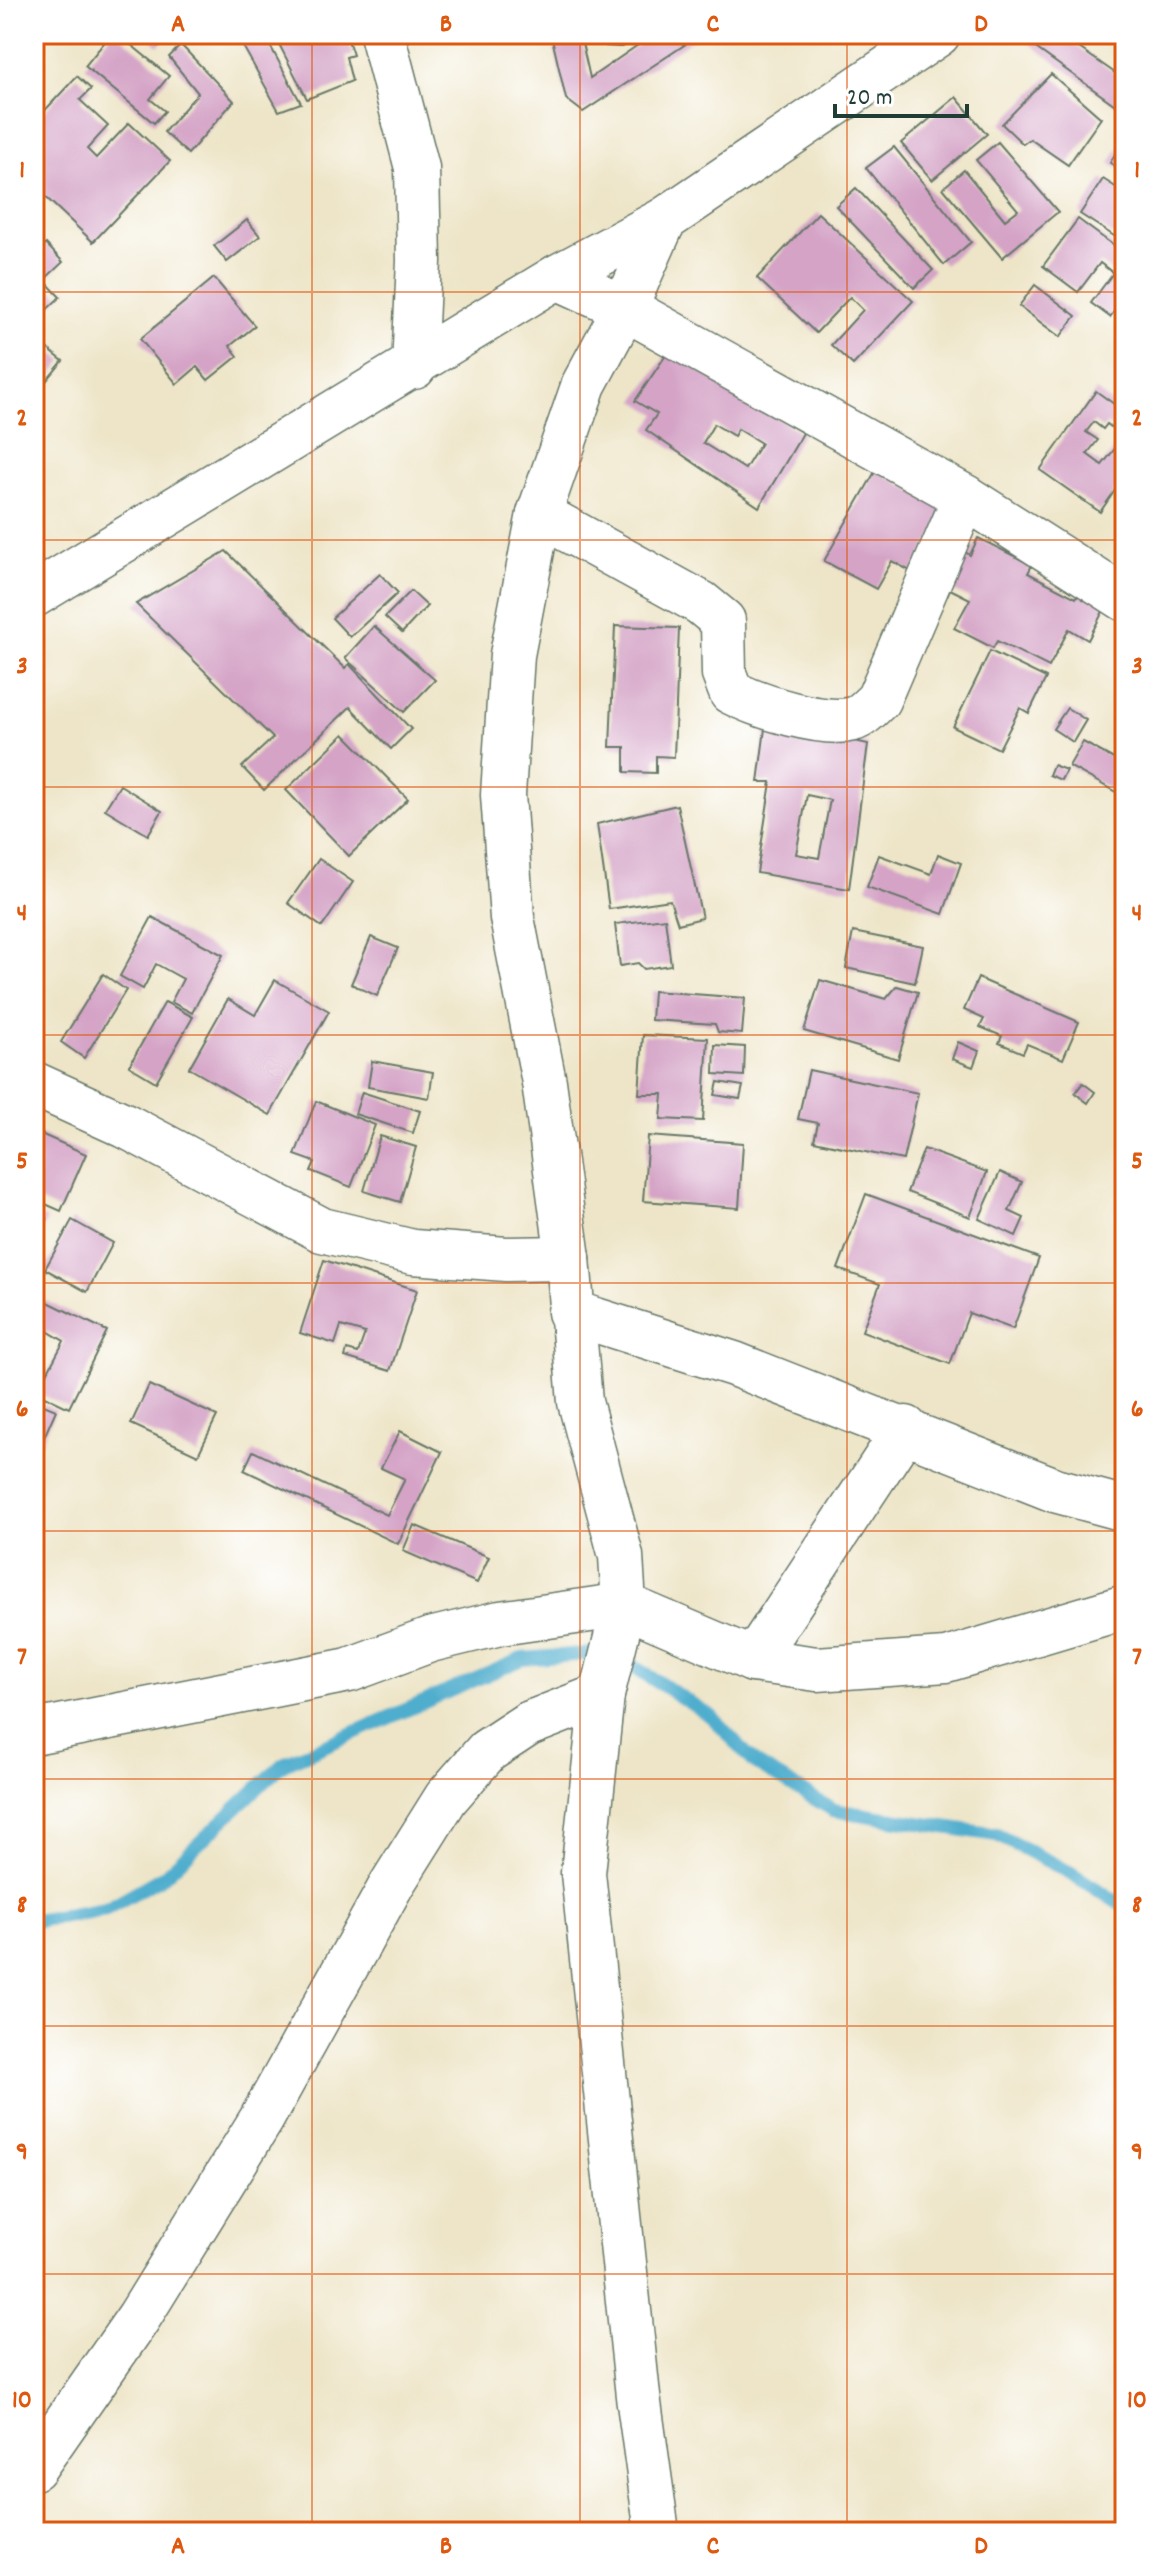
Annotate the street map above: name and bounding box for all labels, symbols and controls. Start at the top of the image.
text: A [171,7,185,44]
text: B [440,7,452,44]
text: C [707,7,720,44]
text: D [974,7,988,44]
scale bar [835,68,967,118]
text: 20 m [847,82,893,116]
text: 1 [19,153,25,190]
text: 1 [1134,153,1140,190]
text: 2 [16,401,28,438]
text: 2 [1131,401,1143,438]
text: 3 [16,649,28,686]
text: 3 [1131,649,1143,686]
text: 4 [17,896,27,933]
text: 4 [1132,896,1142,933]
text: 5 [16,1144,28,1181]
text: 5 [1131,1144,1143,1181]
text: 6 [16,1392,28,1429]
text: 6 [1131,1392,1143,1429]
text: 7 [17,1640,27,1677]
text: 7 [1132,1640,1142,1677]
text: 8 [17,1888,27,1925]
text: 8 [1132,1888,1142,1925]
text: 9 [16,2135,28,2172]
text: 9 [1131,2135,1143,2172]
text: 10 [12,2383,32,2420]
text: 10 [1127,2383,1147,2420]
text: A [171,2529,185,2566]
text: B [440,2529,452,2566]
text: C [707,2529,720,2566]
text: D [974,2529,988,2566]

